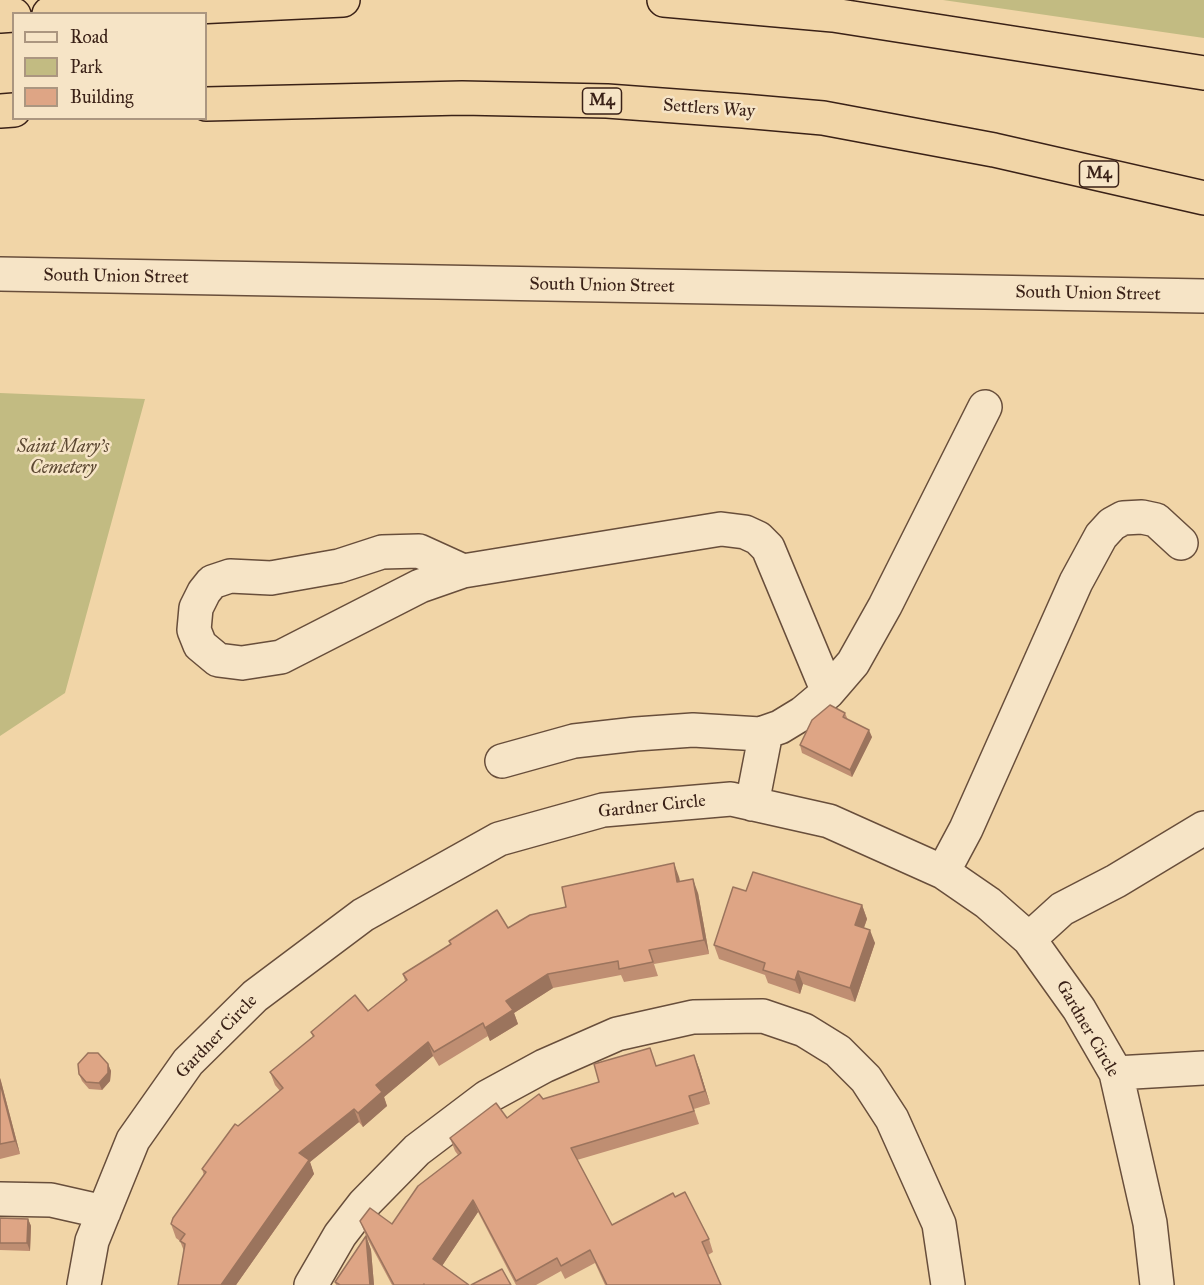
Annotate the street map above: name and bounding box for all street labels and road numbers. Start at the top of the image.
road number: M4 [582,88,622,114]
street label: Settlers Way [662,95,756,123]
road number: M4 [1080,161,1118,187]
street label: South Union Street [43,265,189,289]
street label: South Union Street [529,274,675,298]
street label: South Union Street [1015,282,1161,306]
street label: Gardner Circle [597,791,707,823]
street label: Gardner Circle [1051,977,1123,1081]
street label: Gardner Circle [172,991,262,1083]

